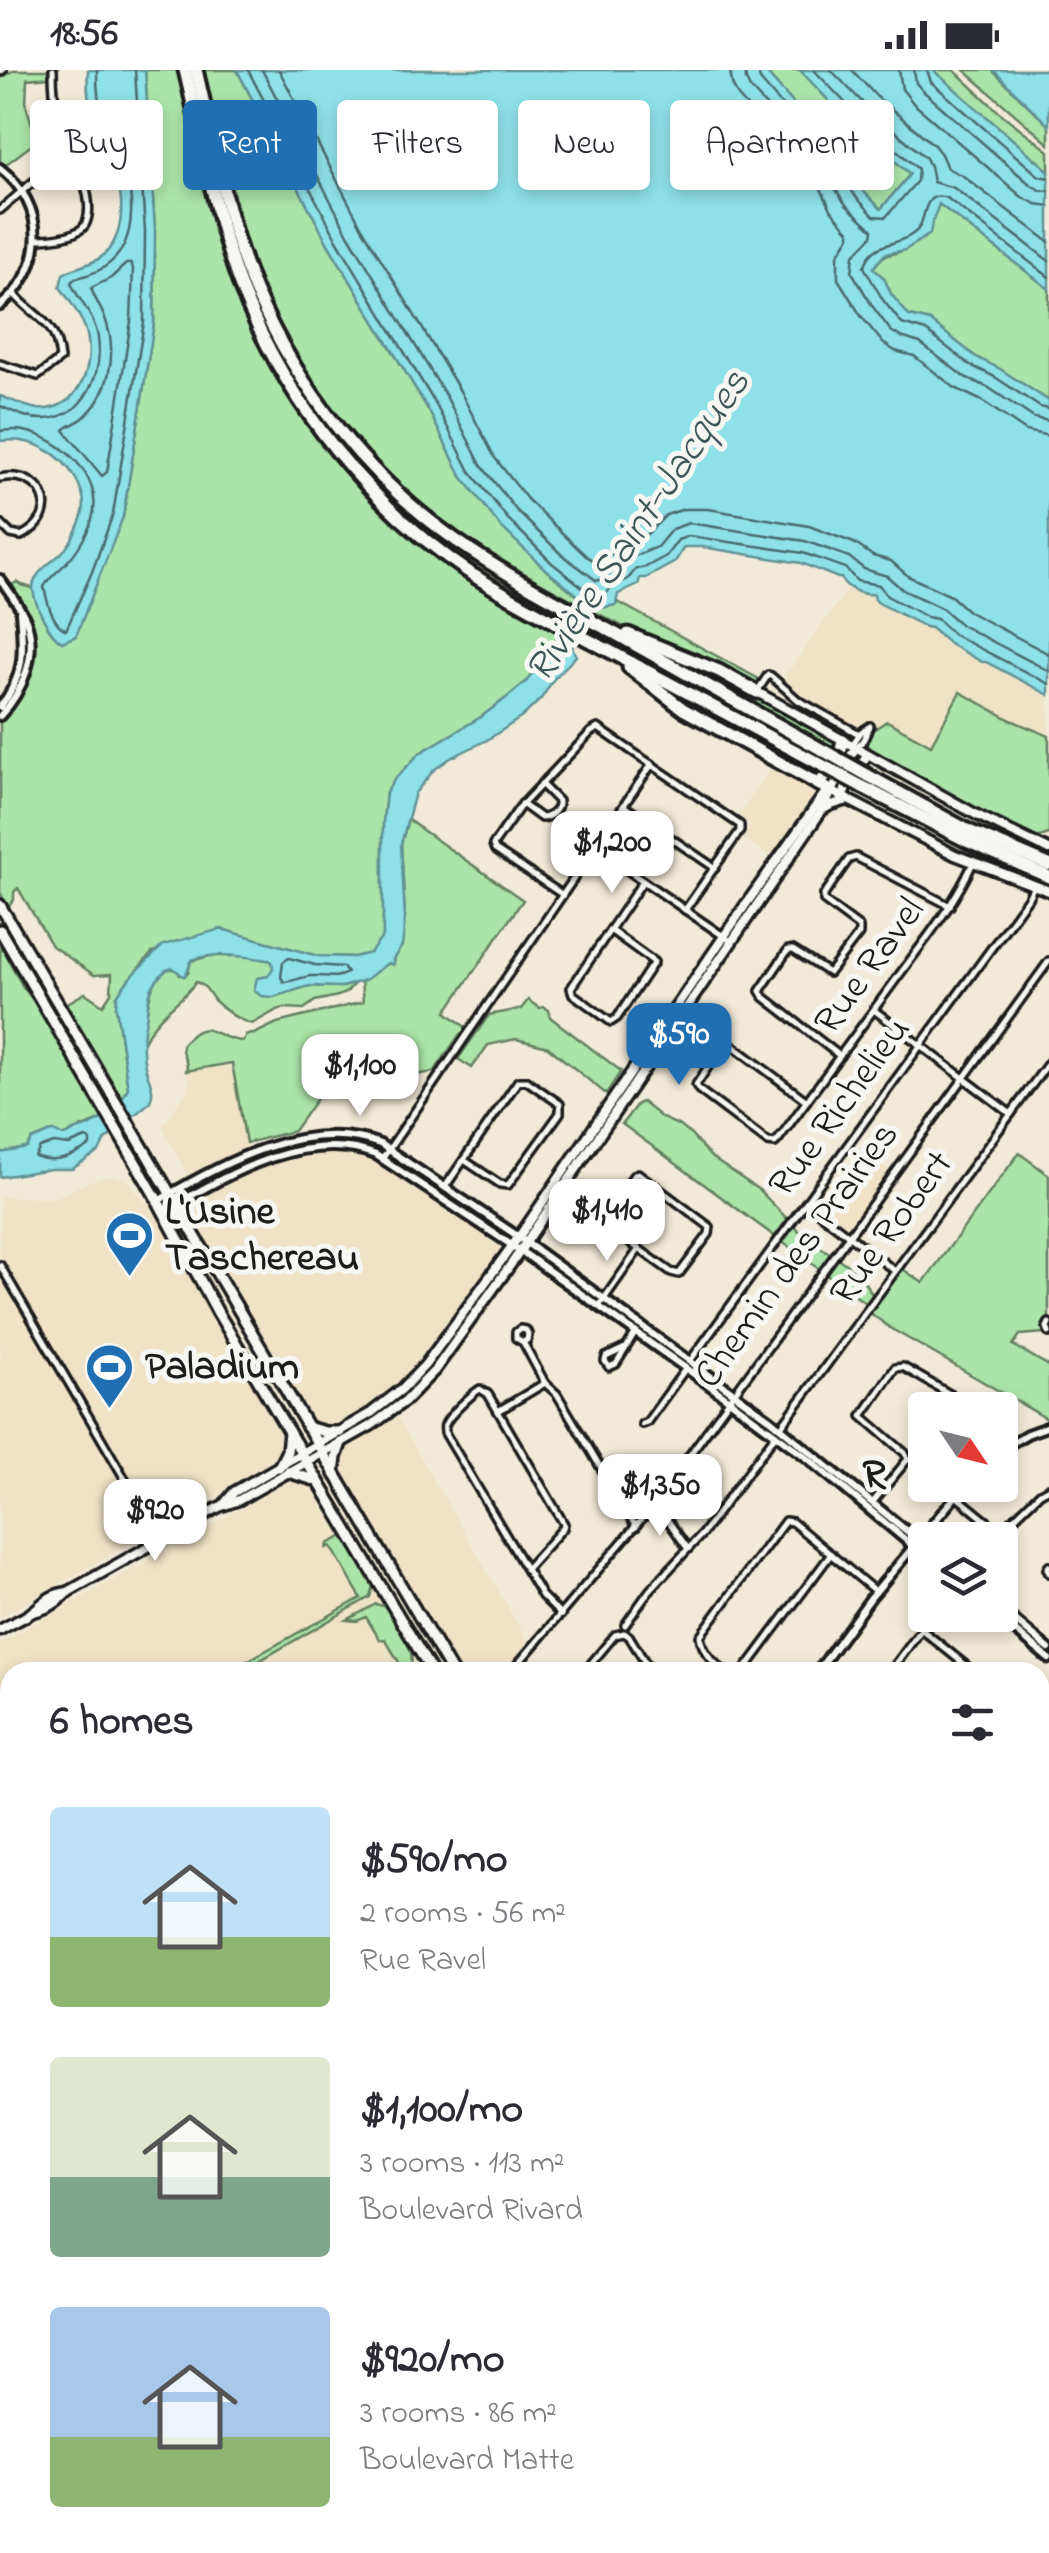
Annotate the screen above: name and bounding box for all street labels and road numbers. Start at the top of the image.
street label: Rue Ravel [801,886,941,1048]
street label: Rue Richelieu [755,1005,927,1211]
street label: Chemin des Prairies [681,1110,915,1402]
street label: Rue Robert [816,1139,970,1319]

